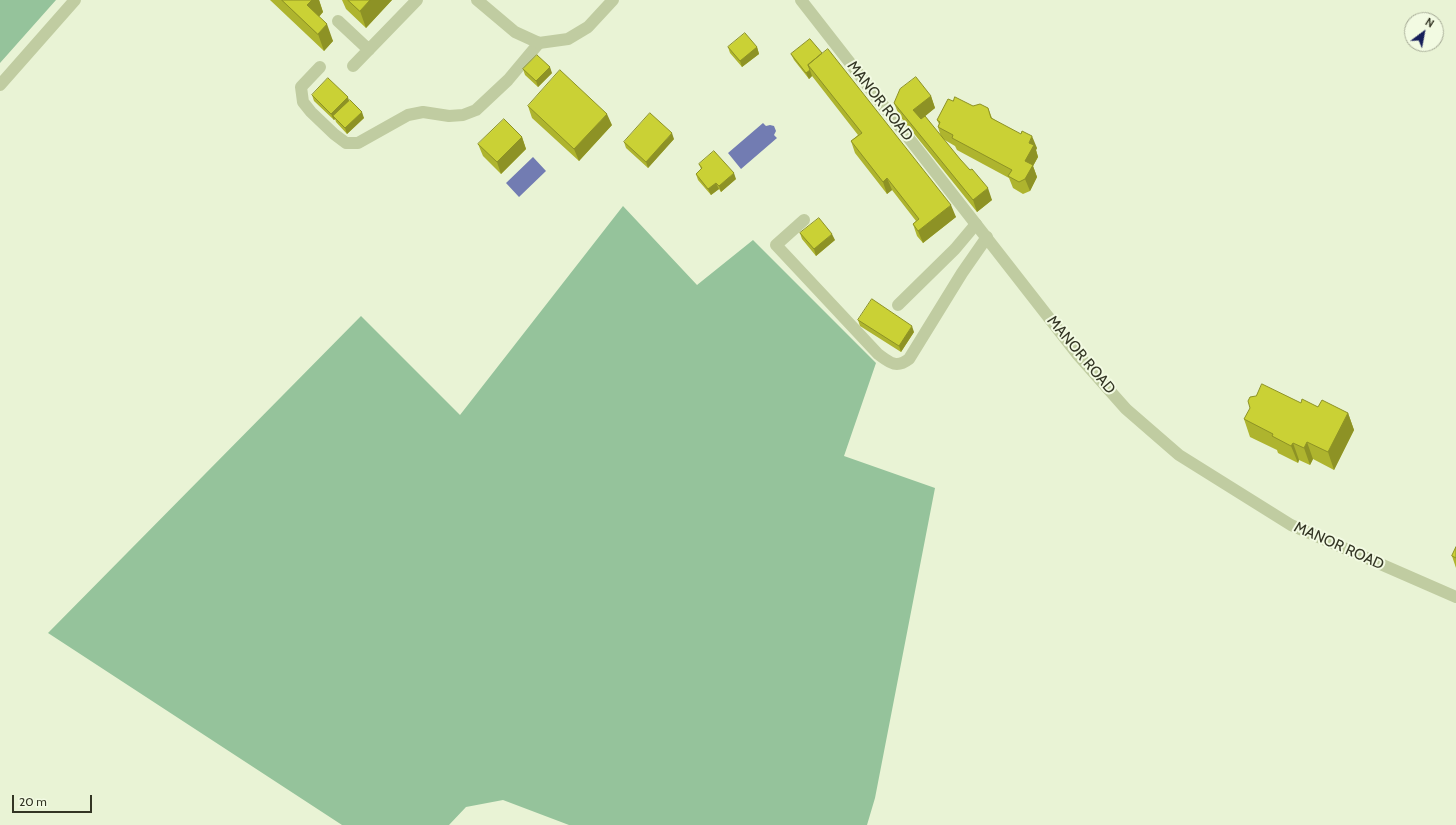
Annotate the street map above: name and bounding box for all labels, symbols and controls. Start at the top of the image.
north arrow [1404,12,1444,52]
text: N [1423,15,1437,31]
street label: MANOR ROAD [843,57,917,145]
street label: MANOR ROAD [1043,312,1119,398]
street label: MANOR ROAD [1291,518,1387,574]
scale bar [14,787,94,813]
text: 20 m [19,794,47,809]

